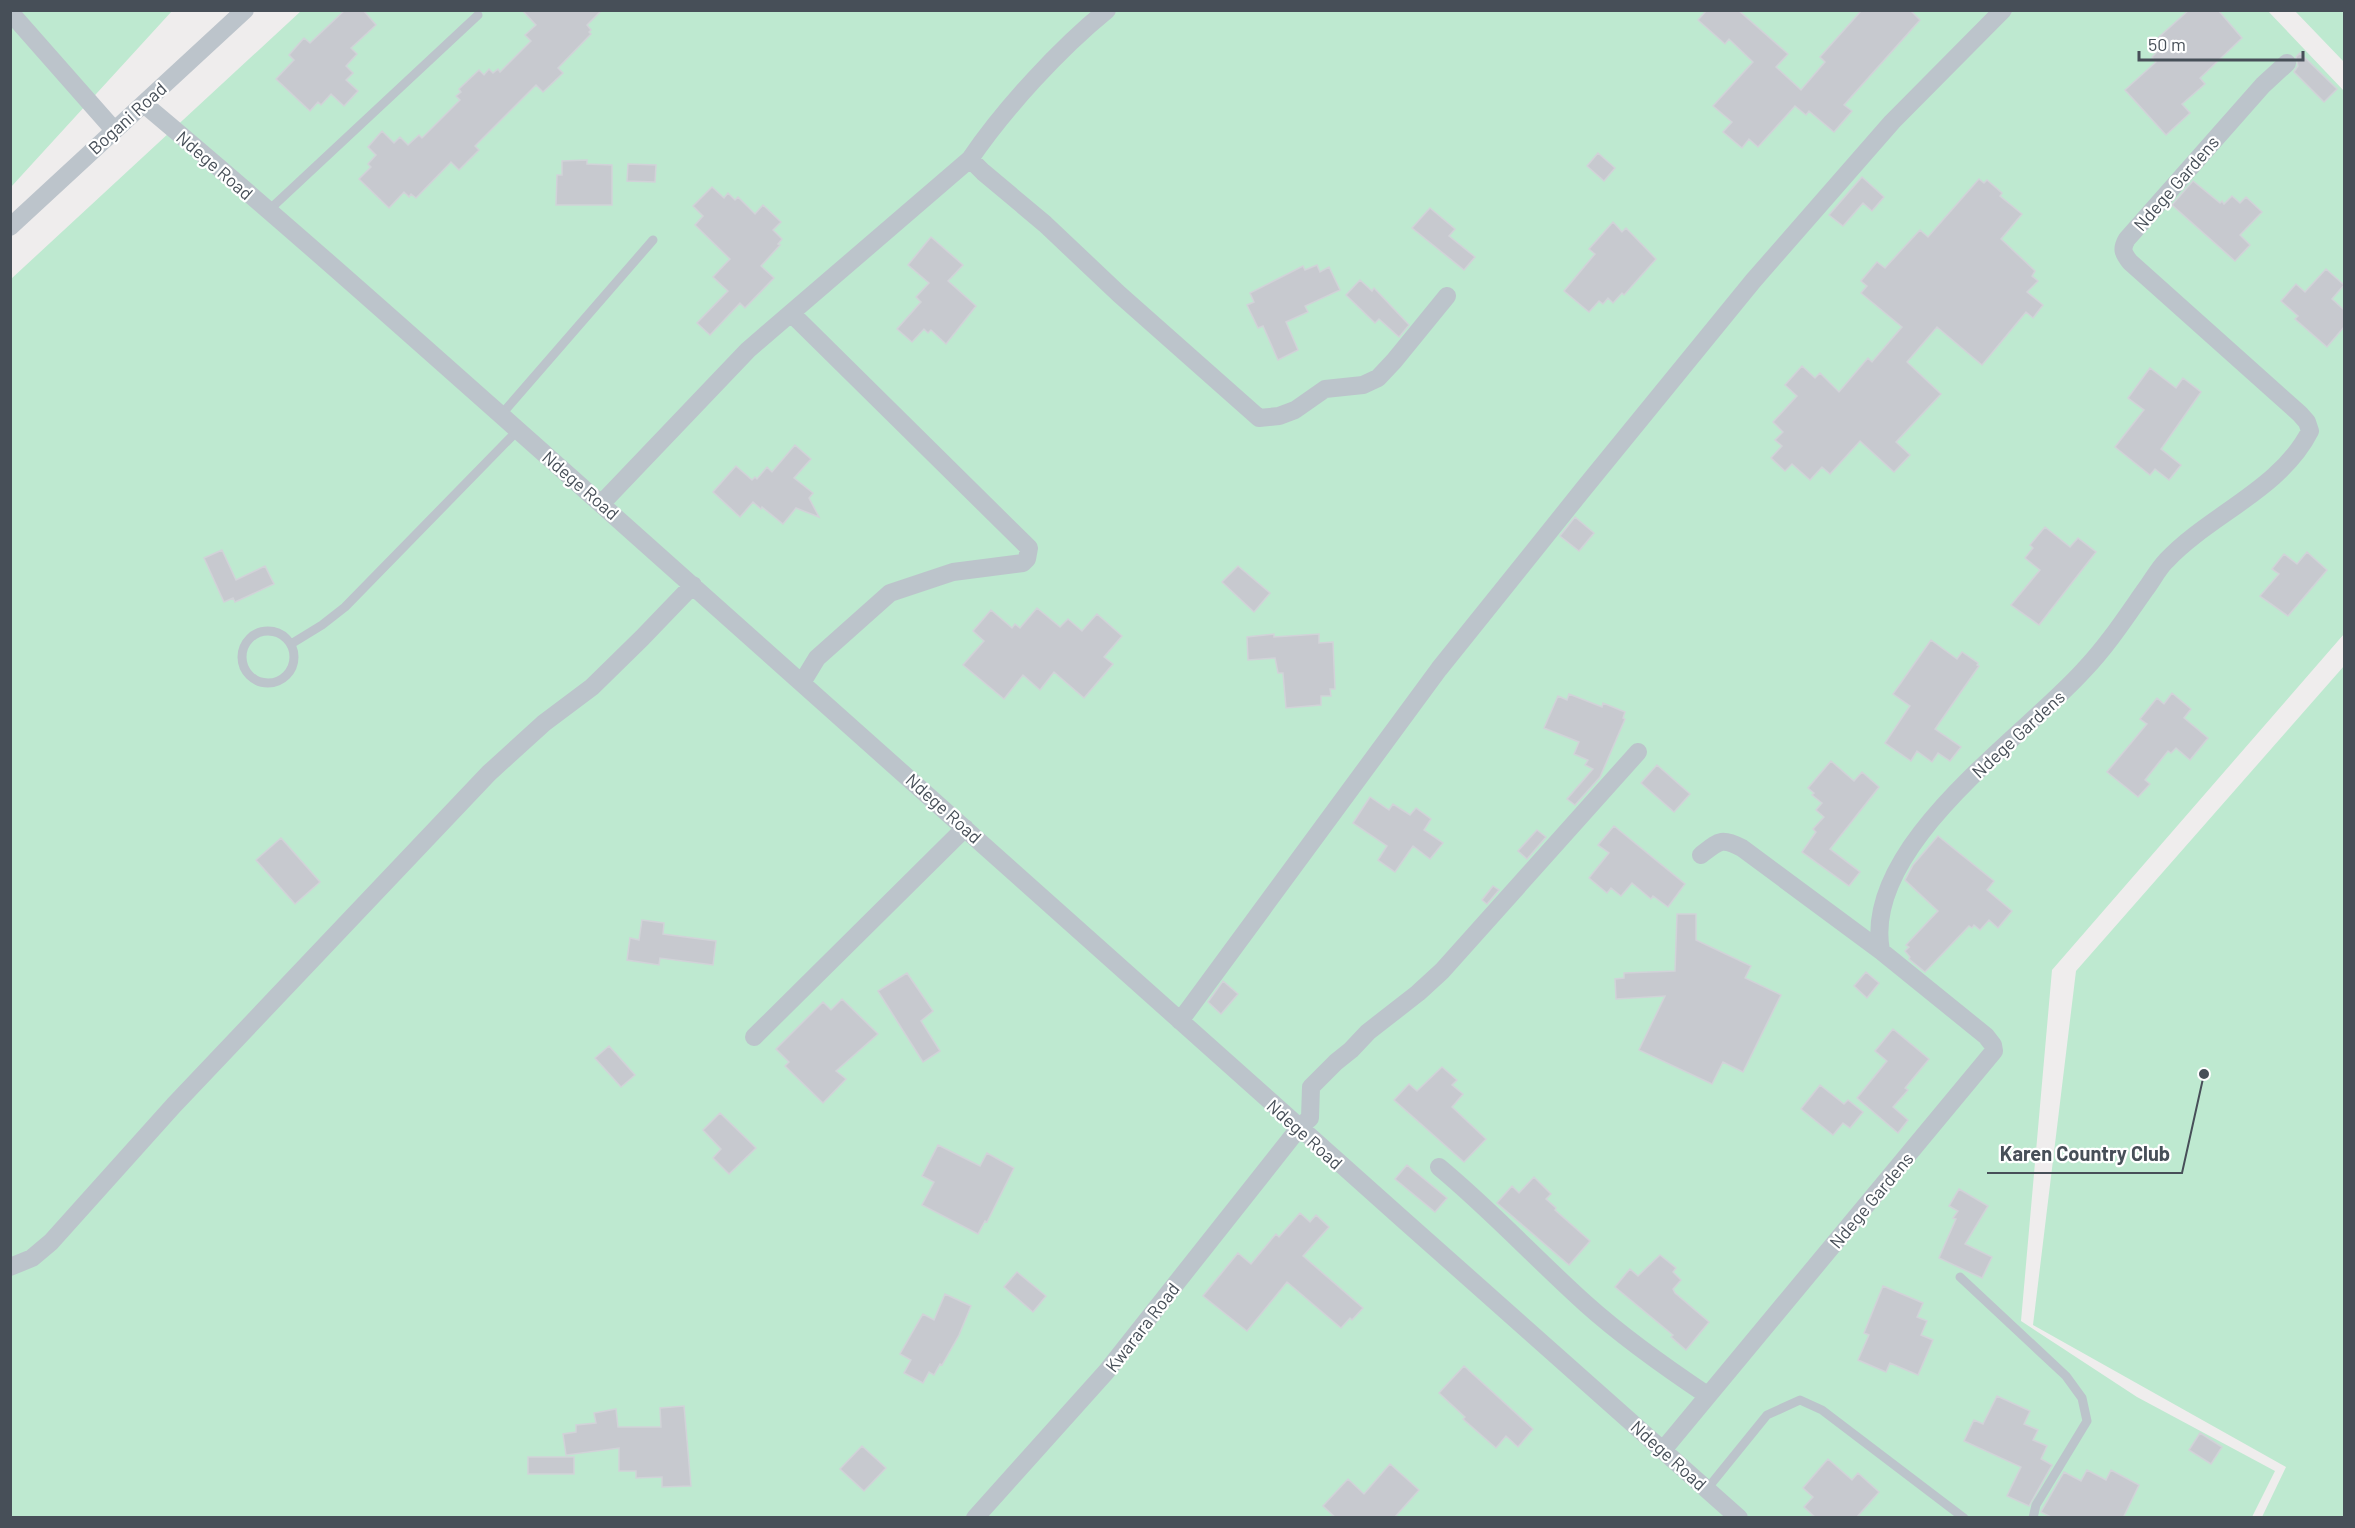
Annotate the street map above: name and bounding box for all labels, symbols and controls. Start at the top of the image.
scale bar [2139,24,2302,62]
text: 50 m [2148,33,2186,55]
street label: Bogani Road [83,77,171,159]
street label: Ndege Road [172,126,258,204]
street label: Ndege Gardens [2129,131,2223,235]
street label: Ndege Road [538,446,624,524]
street label: Ndege Gardens [1967,685,2069,783]
street label: Ndege Road [902,768,986,848]
street label: Ndege Road [1263,1094,1347,1174]
callout: Karen Country Club [1987,1135,2182,1173]
text: Karen Country Club [2000,1141,2170,1165]
street label: Ndege Gardens [1824,1147,1918,1253]
street label: Kwarara Road [1100,1278,1184,1376]
street label: Ndege Road [1627,1415,1711,1495]

